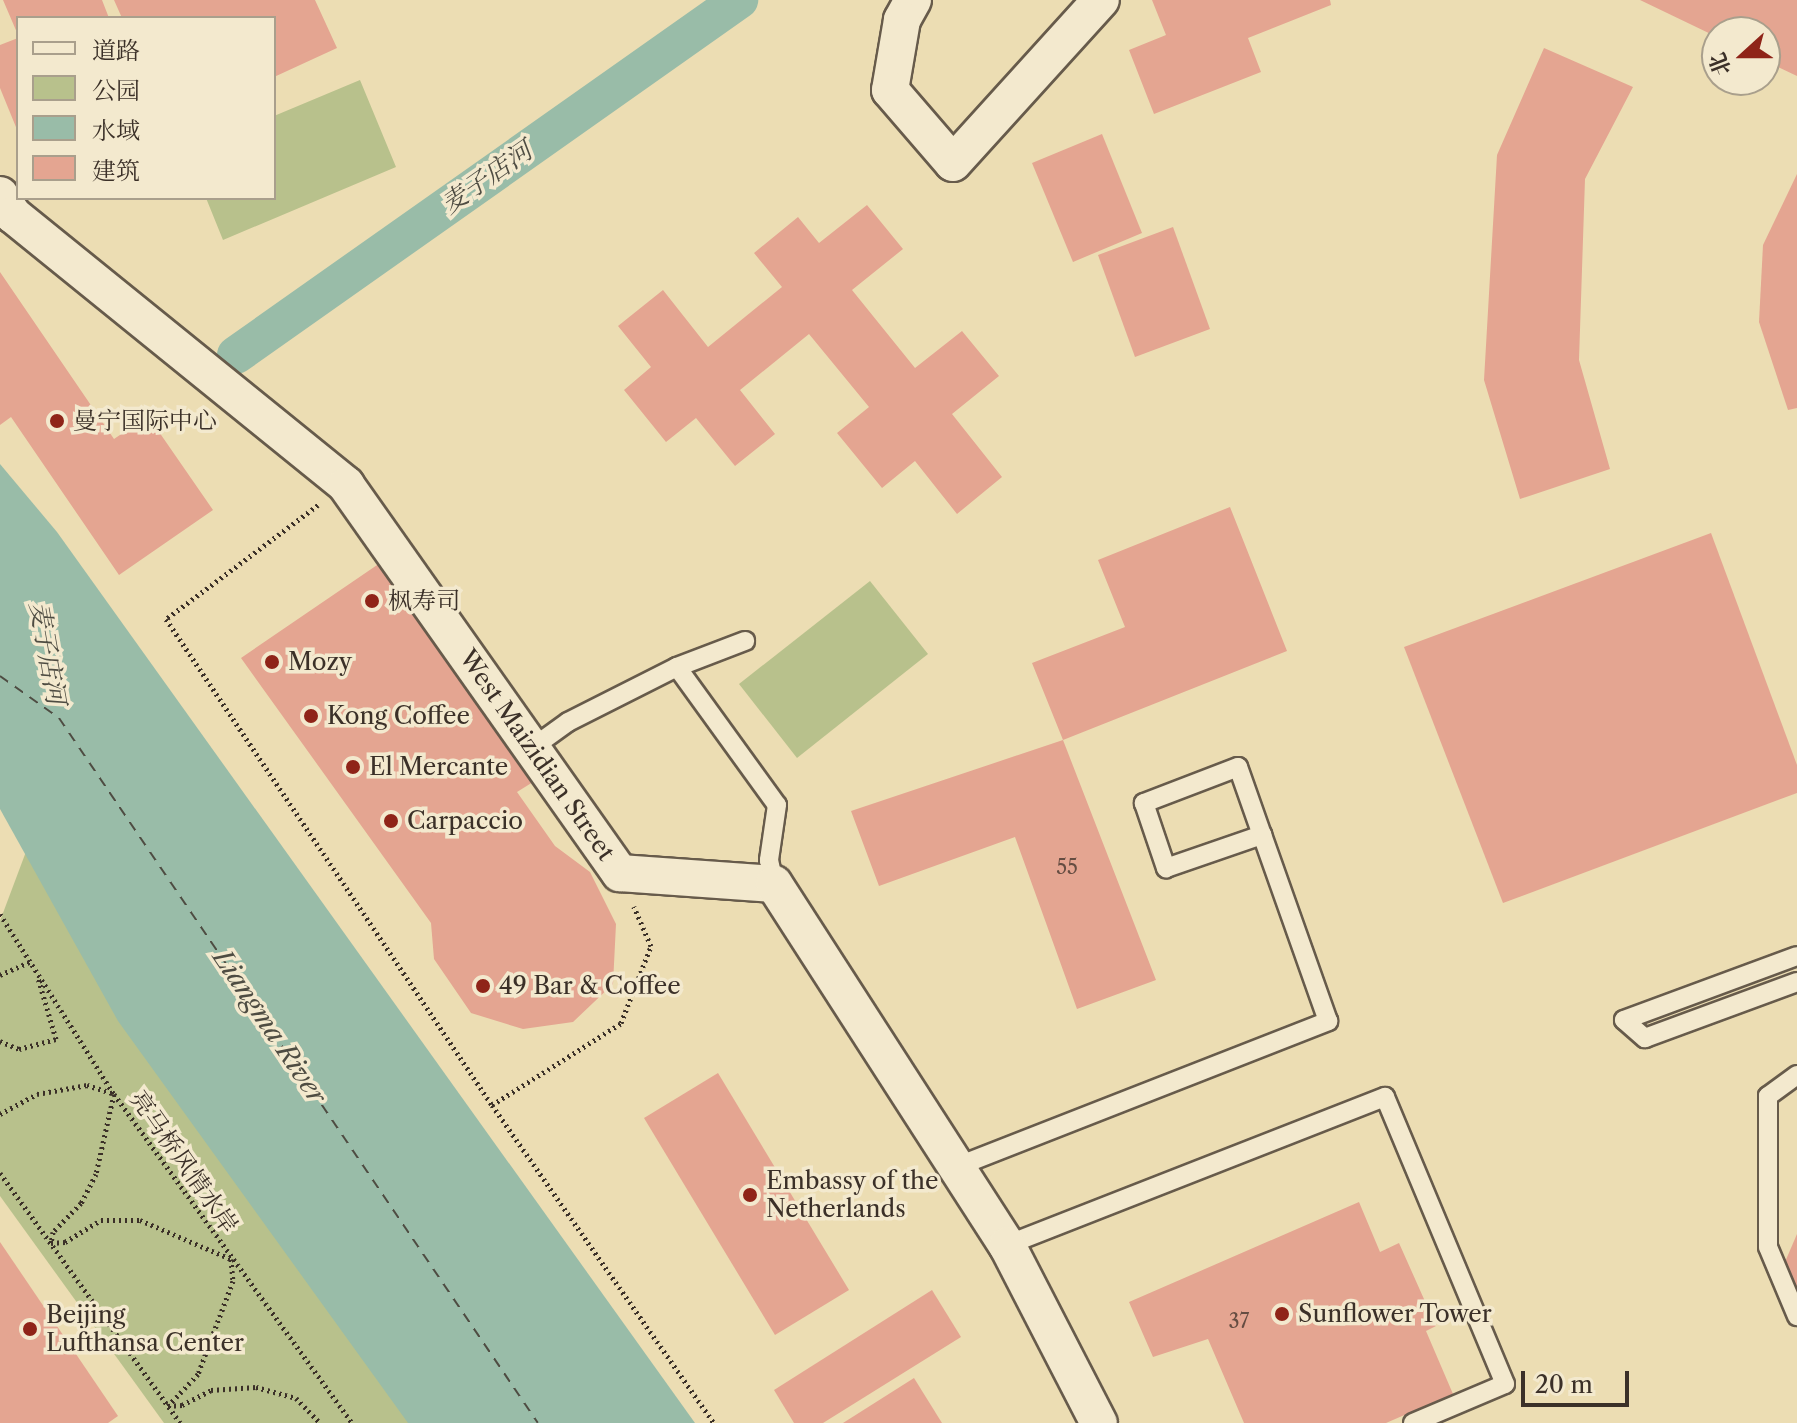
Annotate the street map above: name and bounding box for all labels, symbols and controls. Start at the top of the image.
legend [16,16,276,200]
north arrow [1701,16,1781,96]
text: 道路 [92,36,140,65]
text: 北 [1703,49,1737,79]
text: 公园 [92,76,140,105]
text: 水域 [92,116,140,145]
water label: 麦子店河 [435,135,539,221]
text: 建筑 [92,156,140,185]
place label: 曼宁国际中心 [73,407,217,435]
marker: 曼宁国际中心 [48,412,66,430]
place label: 枫寿司 [388,587,460,615]
marker: 枫寿司 [363,592,381,610]
water label: 麦子店河 [23,599,71,707]
street label: West Maizidian Street [453,644,621,866]
place label: Mozy [288,648,352,676]
marker: Mozy [263,653,281,671]
place label: Kong Coffee [327,702,470,730]
marker: Kong Coffee [302,707,320,725]
place label: El Mercante [369,753,508,781]
marker: El Mercante [344,758,362,776]
place label: Carpaccio [407,807,523,835]
marker: Carpaccio [382,812,400,830]
house number: 55 [1056,855,1078,879]
water label: Liangma River [206,944,332,1110]
place label: 49 Bar & Coffee [499,972,681,1000]
marker: 49 Bar & Coffee [474,977,492,995]
street label: 亮马桥风情水岸 [124,1085,244,1239]
place label: Embassy of the Netherlands [766,1167,939,1223]
marker: Embassy of the Netherlands [741,1186,759,1204]
place label: Sunflower Tower [1298,1300,1493,1328]
place label: Beijing Lufthansa Center [46,1301,244,1357]
marker: Sunflower Tower [1273,1305,1291,1323]
house number: 37 [1229,1309,1249,1333]
marker: Beijing Lufthansa Center [21,1320,39,1338]
scale bar [1525,1355,1633,1405]
text: 20 m [1535,1370,1593,1399]

